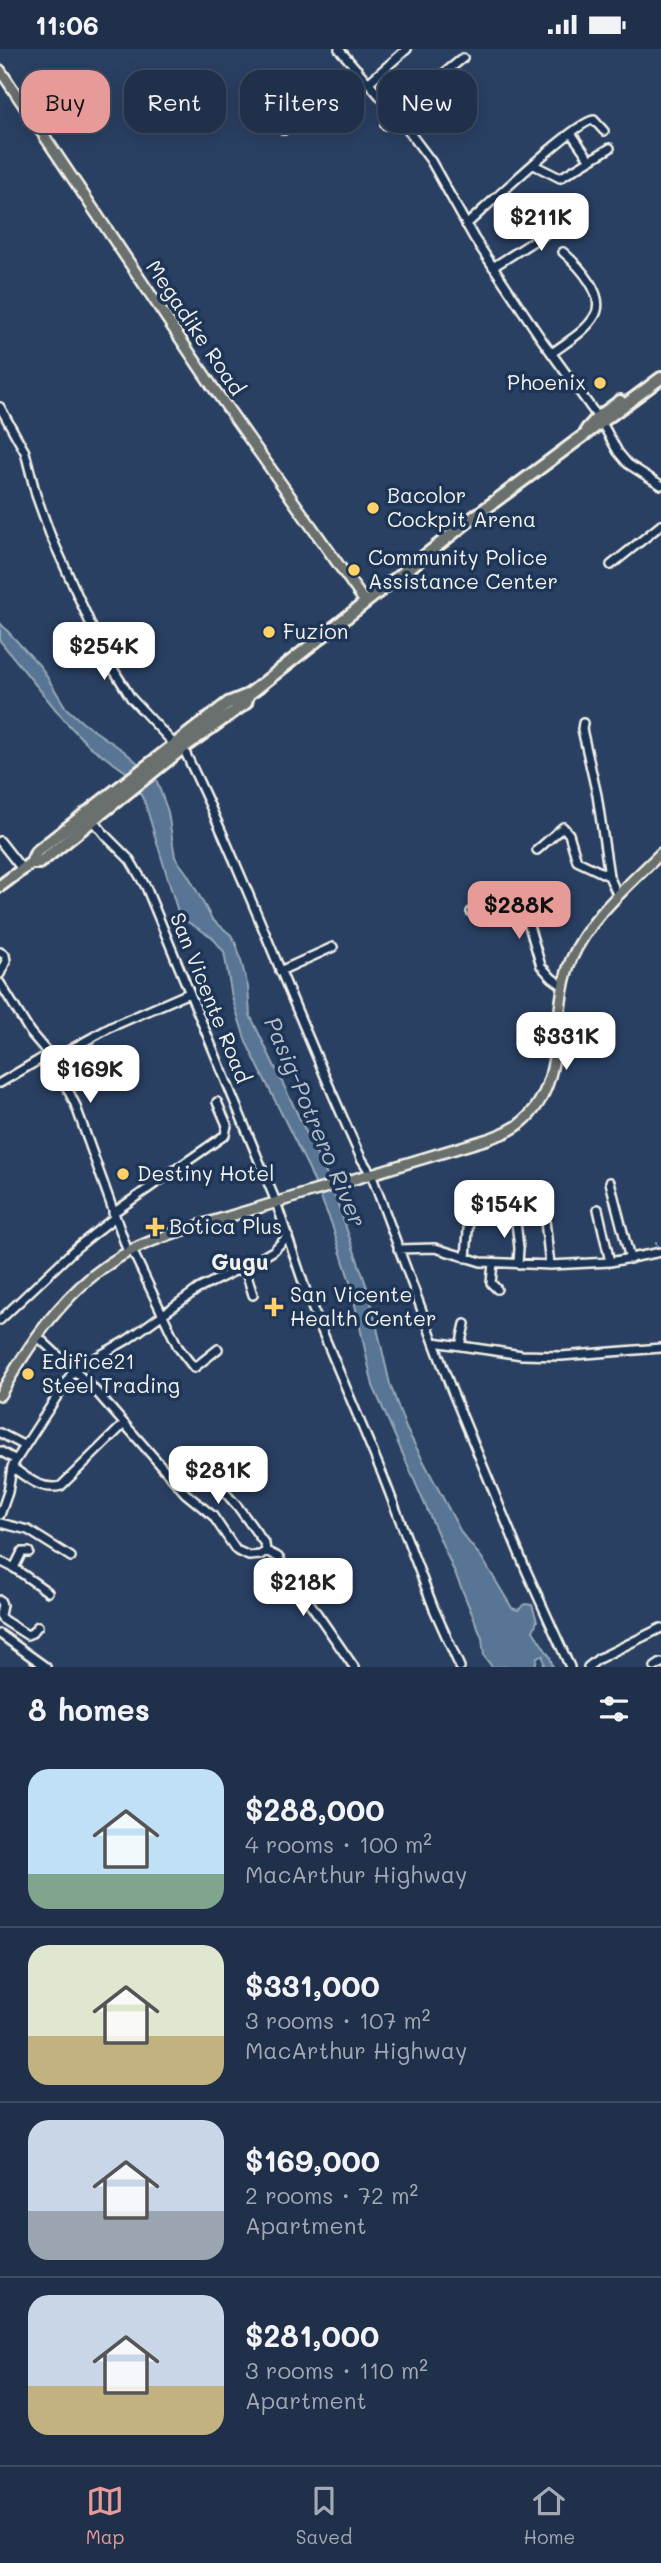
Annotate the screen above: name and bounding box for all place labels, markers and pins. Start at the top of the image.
pin: $211K [492,193,590,253]
place label: Phoenix [507,368,586,395]
marker: Phoenix [592,375,608,391]
place label: Bacolor Cockpit Arena [387,481,536,532]
marker: Bacolor Cockpit Arena [365,500,381,516]
place label: Community Police Assistance Center [368,543,558,594]
marker: Community Police Assistance Center [346,562,362,578]
place label: Fuzion [283,617,348,644]
pin: $254K [55,623,153,682]
marker: Fuzion [261,624,277,640]
pin: $288K [470,881,568,941]
pin: $331K [517,1013,615,1072]
pin: $169K [41,1045,139,1105]
place label: Destiny Hotel [137,1159,275,1186]
marker: Destiny Hotel [115,1166,131,1182]
pin: $154K [455,1181,553,1240]
place label: Botica Plus [169,1212,282,1239]
marker: Botica Plus [147,1219,163,1235]
place label: San Vicente Health Center [290,1280,437,1331]
marker: San Vicente Health Center [264,1297,284,1317]
place label: Edifice21 Steel Trading [42,1347,180,1398]
marker: Edifice21 Steel Trading [20,1366,36,1382]
pin: $281K [169,1447,267,1506]
pin: $218K [254,1559,352,1618]

